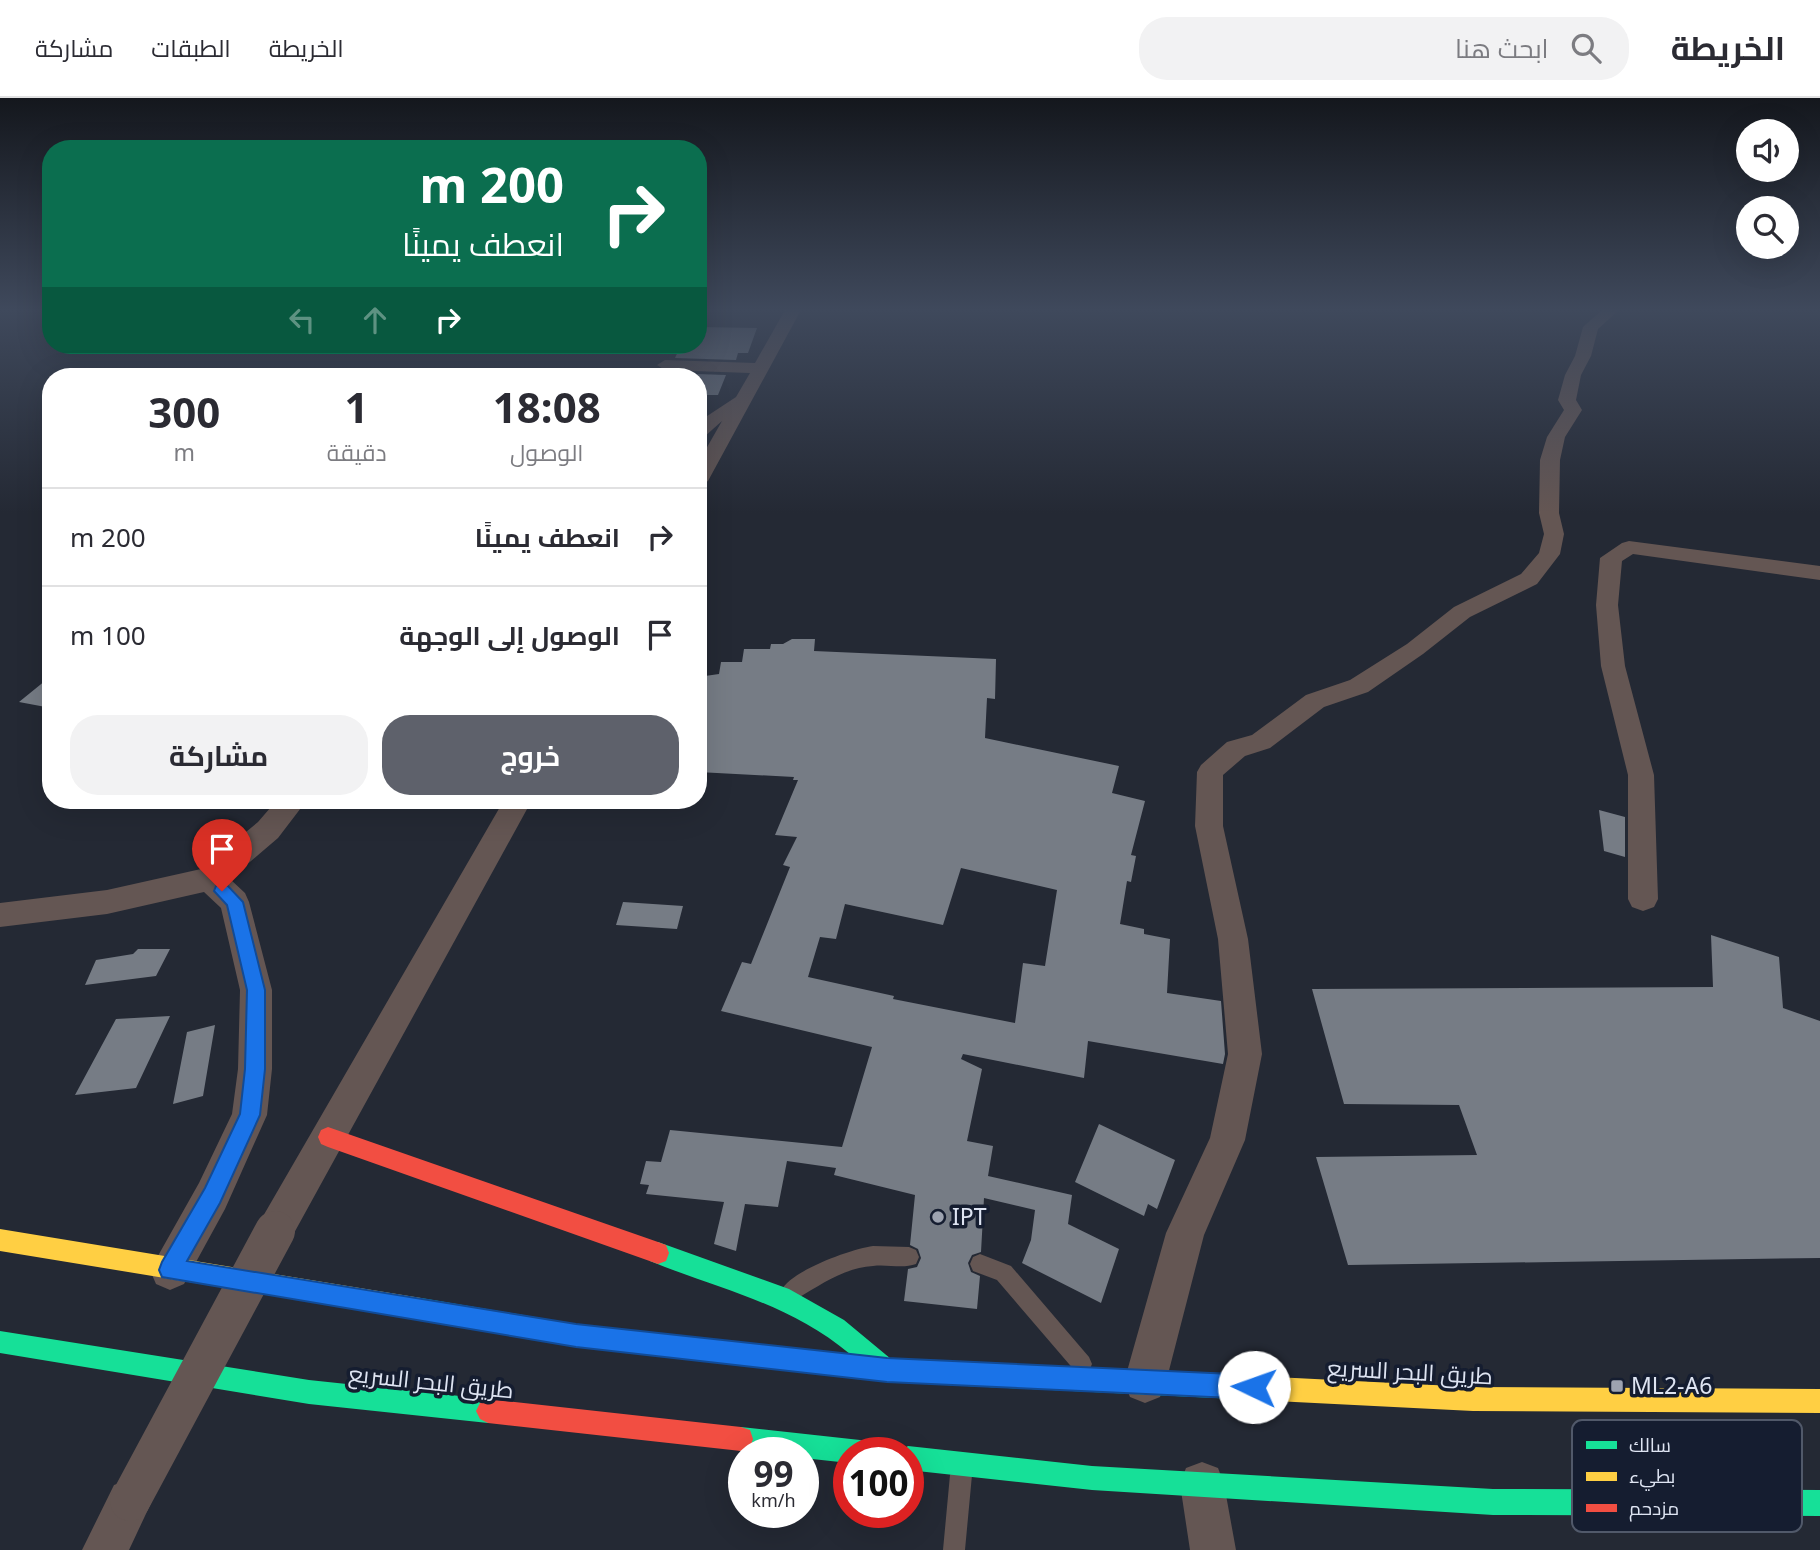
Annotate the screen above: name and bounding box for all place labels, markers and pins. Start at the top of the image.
pin [192,819,252,891]
place label: IPT [952,1200,987,1232]
marker: IPT [930,1209,946,1225]
place label: ML2-A6 [1631,1369,1712,1401]
marker: ML2-A6 [1609,1378,1625,1394]

